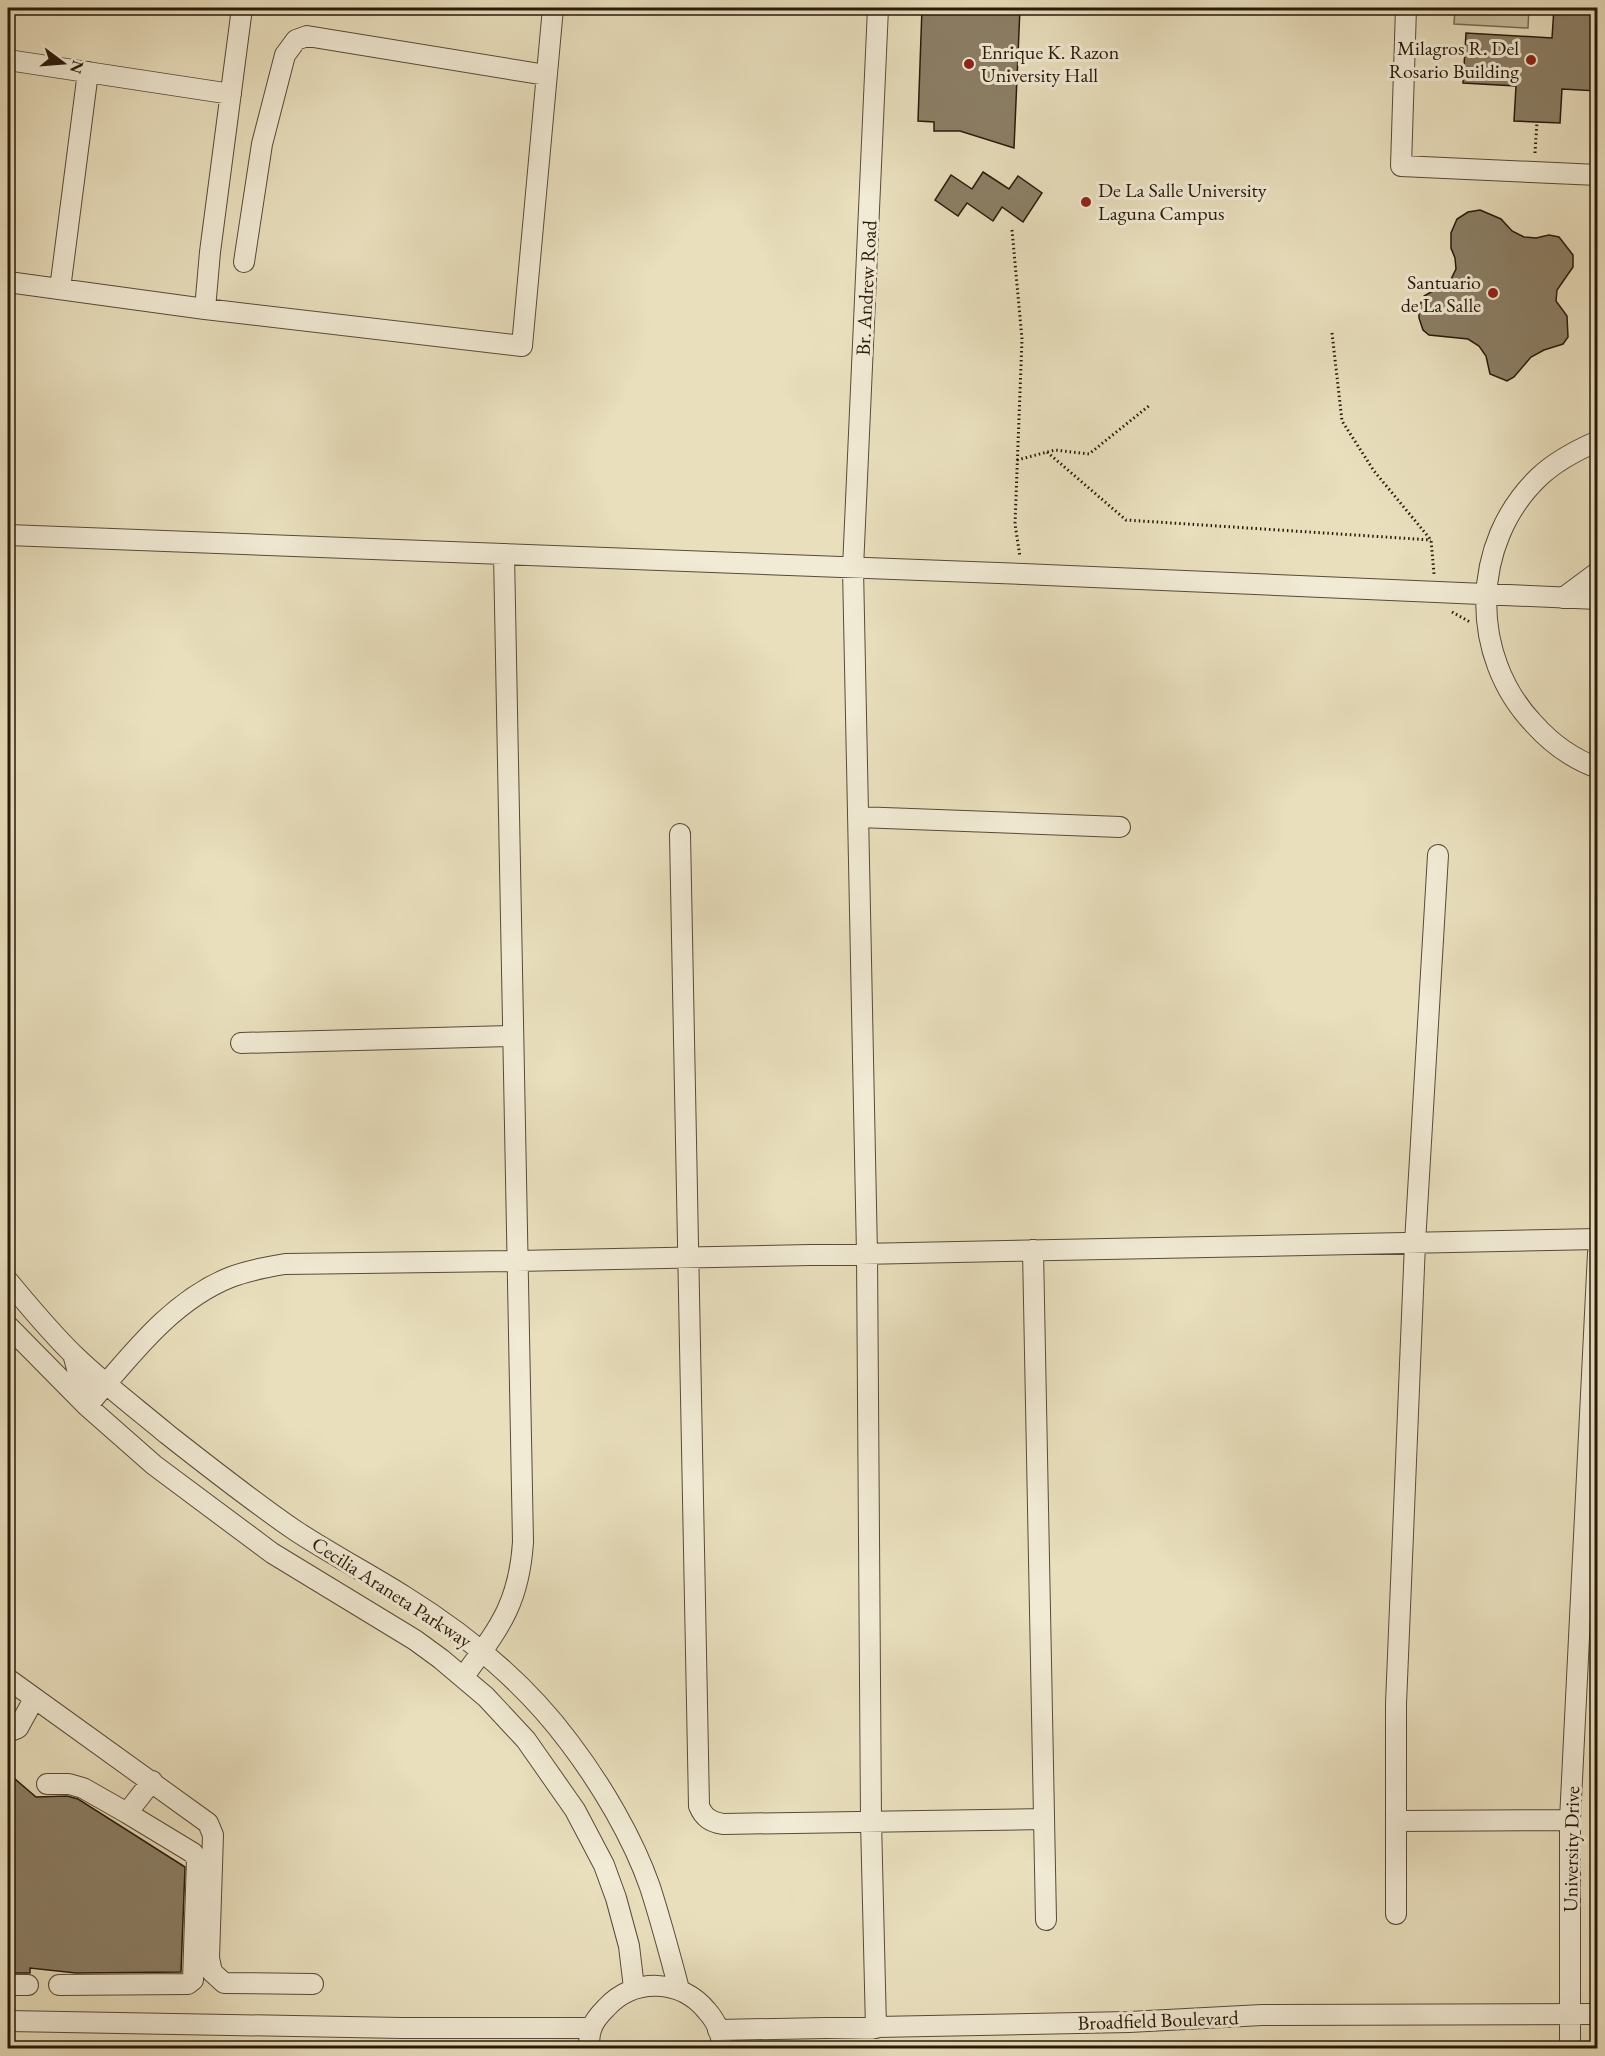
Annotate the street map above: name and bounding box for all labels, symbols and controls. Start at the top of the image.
north arrow [33,33,93,93]
place label: Milagros R. Del Rosario Building [1389,35,1519,84]
place label: Enrique K. Razon University Hall [981,39,1120,88]
marker: Milagros R. Del Rosario Building [1524,53,1538,67]
marker: Enrique K. Razon University Hall [962,57,976,71]
text: N [65,58,89,76]
place label: De La Salle University Laguna Campus [1098,177,1267,226]
marker: De La Salle University Laguna Campus [1079,195,1093,209]
street label: Br. Andrew Road [849,219,883,356]
place label: Santuario de La Salle [1401,269,1481,318]
marker: Santuario de La Salle [1486,286,1500,300]
street label: Cecilia Araneta Parkway [307,1531,477,1654]
street label: University Drive [1557,1786,1585,1912]
street label: Broadfield Boulevard [1077,2004,1240,2036]

